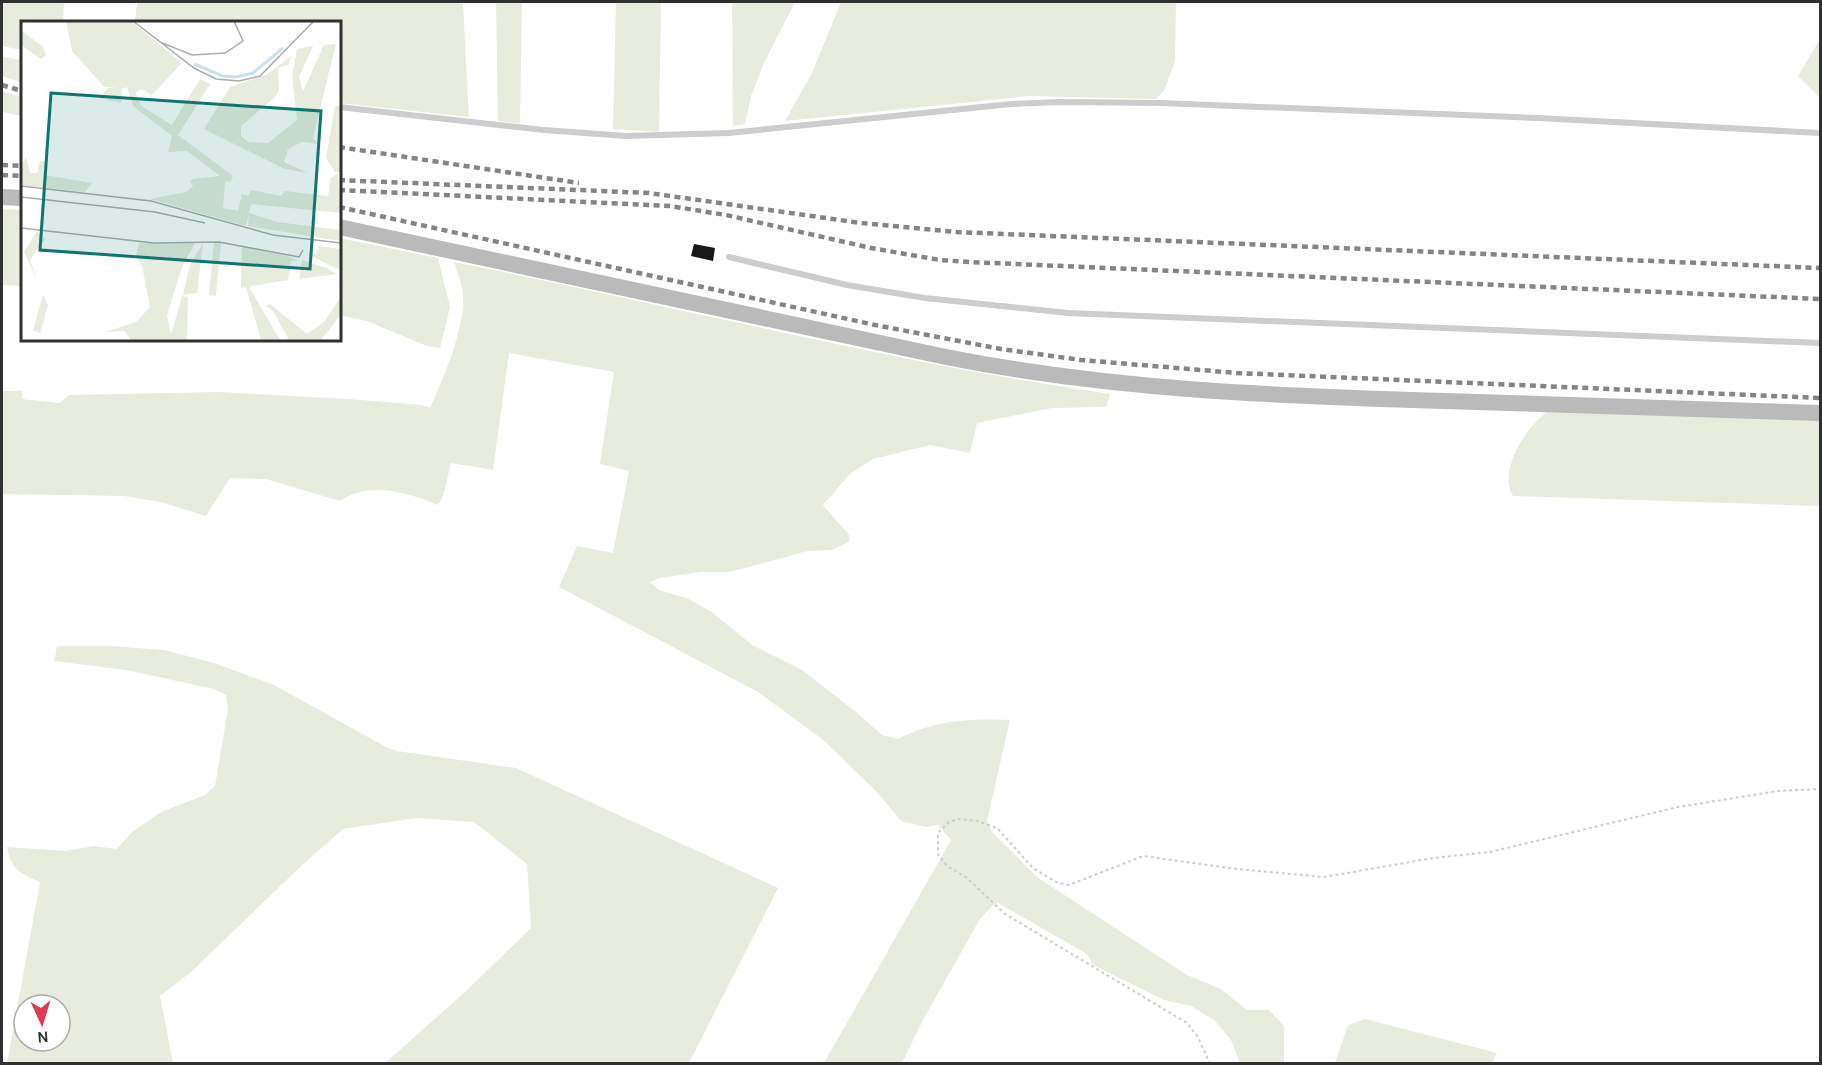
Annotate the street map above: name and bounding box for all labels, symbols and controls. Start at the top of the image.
inset map [21,21,340,340]
north arrow [12,993,72,1053]
text: N [37,1028,49,1047]

